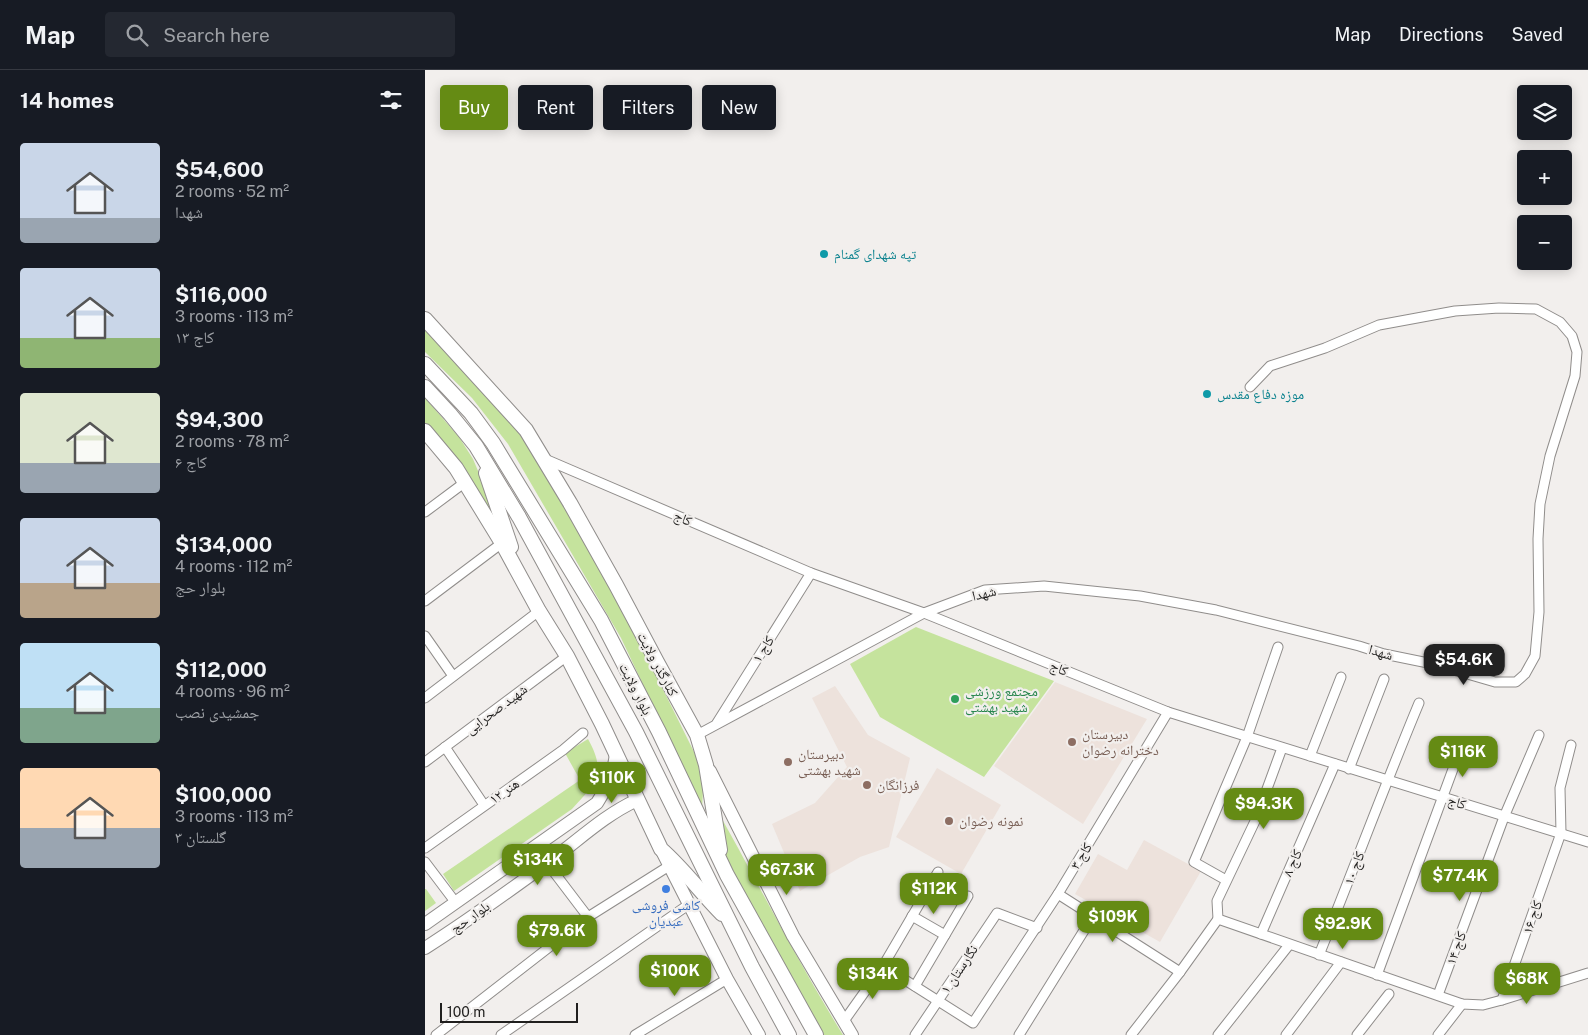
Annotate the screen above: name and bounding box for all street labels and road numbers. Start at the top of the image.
street label: کاج [671,507,695,531]
street label: شهدا [970,582,998,604]
street label: کنارگذر ولایت [634,629,682,699]
street label: کاج ۱ [749,633,779,666]
street label: شهدا [1367,641,1395,663]
street label: کاج [1047,657,1071,681]
street label: بلوار ولایت [615,660,656,718]
street label: شهید صحرایی [462,681,531,738]
street label: هنر ۱۲ [486,775,523,808]
street label: کاج [1445,792,1468,814]
street label: کاج ۳ [1067,840,1097,873]
street label: کاج ۸ [1279,847,1307,880]
street label: کاج ۱۰ [1340,849,1370,888]
street label: بلوار حج [447,898,494,938]
street label: کاج ۱۶ [1519,898,1547,936]
street label: کاج ۱۴ [1443,929,1471,968]
street label: نگارستان ۱ [937,942,982,997]

